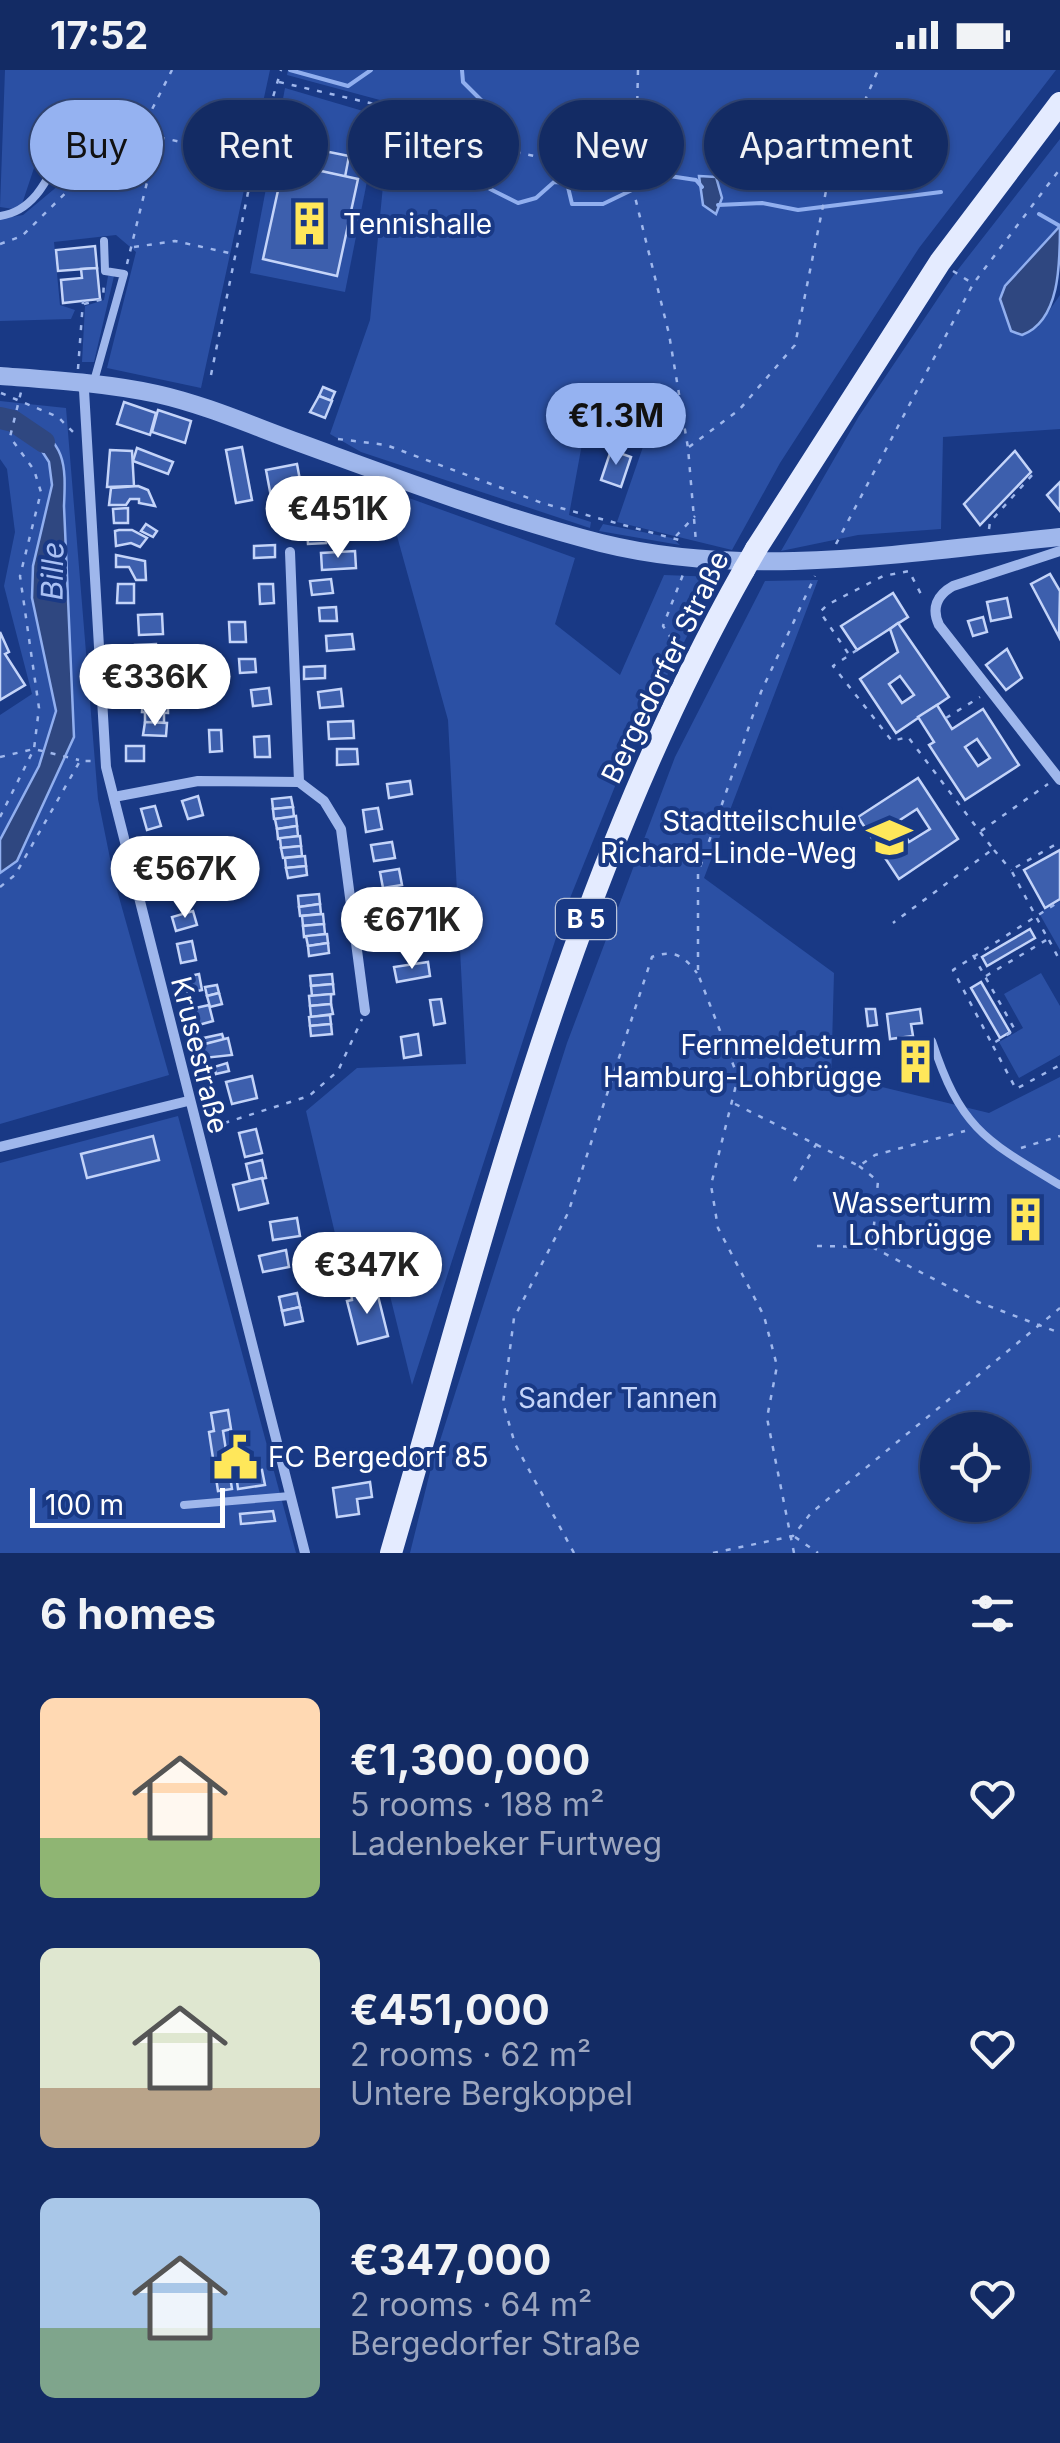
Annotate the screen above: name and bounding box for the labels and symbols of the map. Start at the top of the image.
building icon: Tennishalle [286,200,334,248]
place label: Tennishalle [343,207,492,241]
pin: €1.3M [546,383,686,468]
pin: €451K [268,476,408,561]
water label: Bille [33,541,71,601]
street label: Bergedorfer Straße [594,545,736,789]
pin: €336K [85,644,225,729]
place label: Stadtteilschule Richard-Linde-Weg [600,804,857,870]
school or university icon: Stadtteilschule Richard-Linde-Weg [866,813,914,861]
pin: €567K [115,836,255,921]
pin: €671K [342,887,482,972]
road number: B 5 [556,899,616,939]
street label: Krusestraße [164,973,236,1137]
place label: Fernmeldeturm Hamburg-Lohbrügge [603,1028,882,1094]
building icon: Fernmeldeturm Hamburg-Lohbrügge [891,1037,939,1085]
place label: Wasserturm Lohbrügge [832,1186,992,1252]
building icon: Wasserturm Lohbrügge [1001,1195,1049,1243]
pin: €347K [297,1232,437,1317]
park label: Sander Tannen [518,1381,718,1415]
public building icon: FC Bergedorf 85 [211,1433,259,1481]
place label: FC Bergedorf 85 [268,1440,489,1474]
scale bar [30,1483,225,1528]

